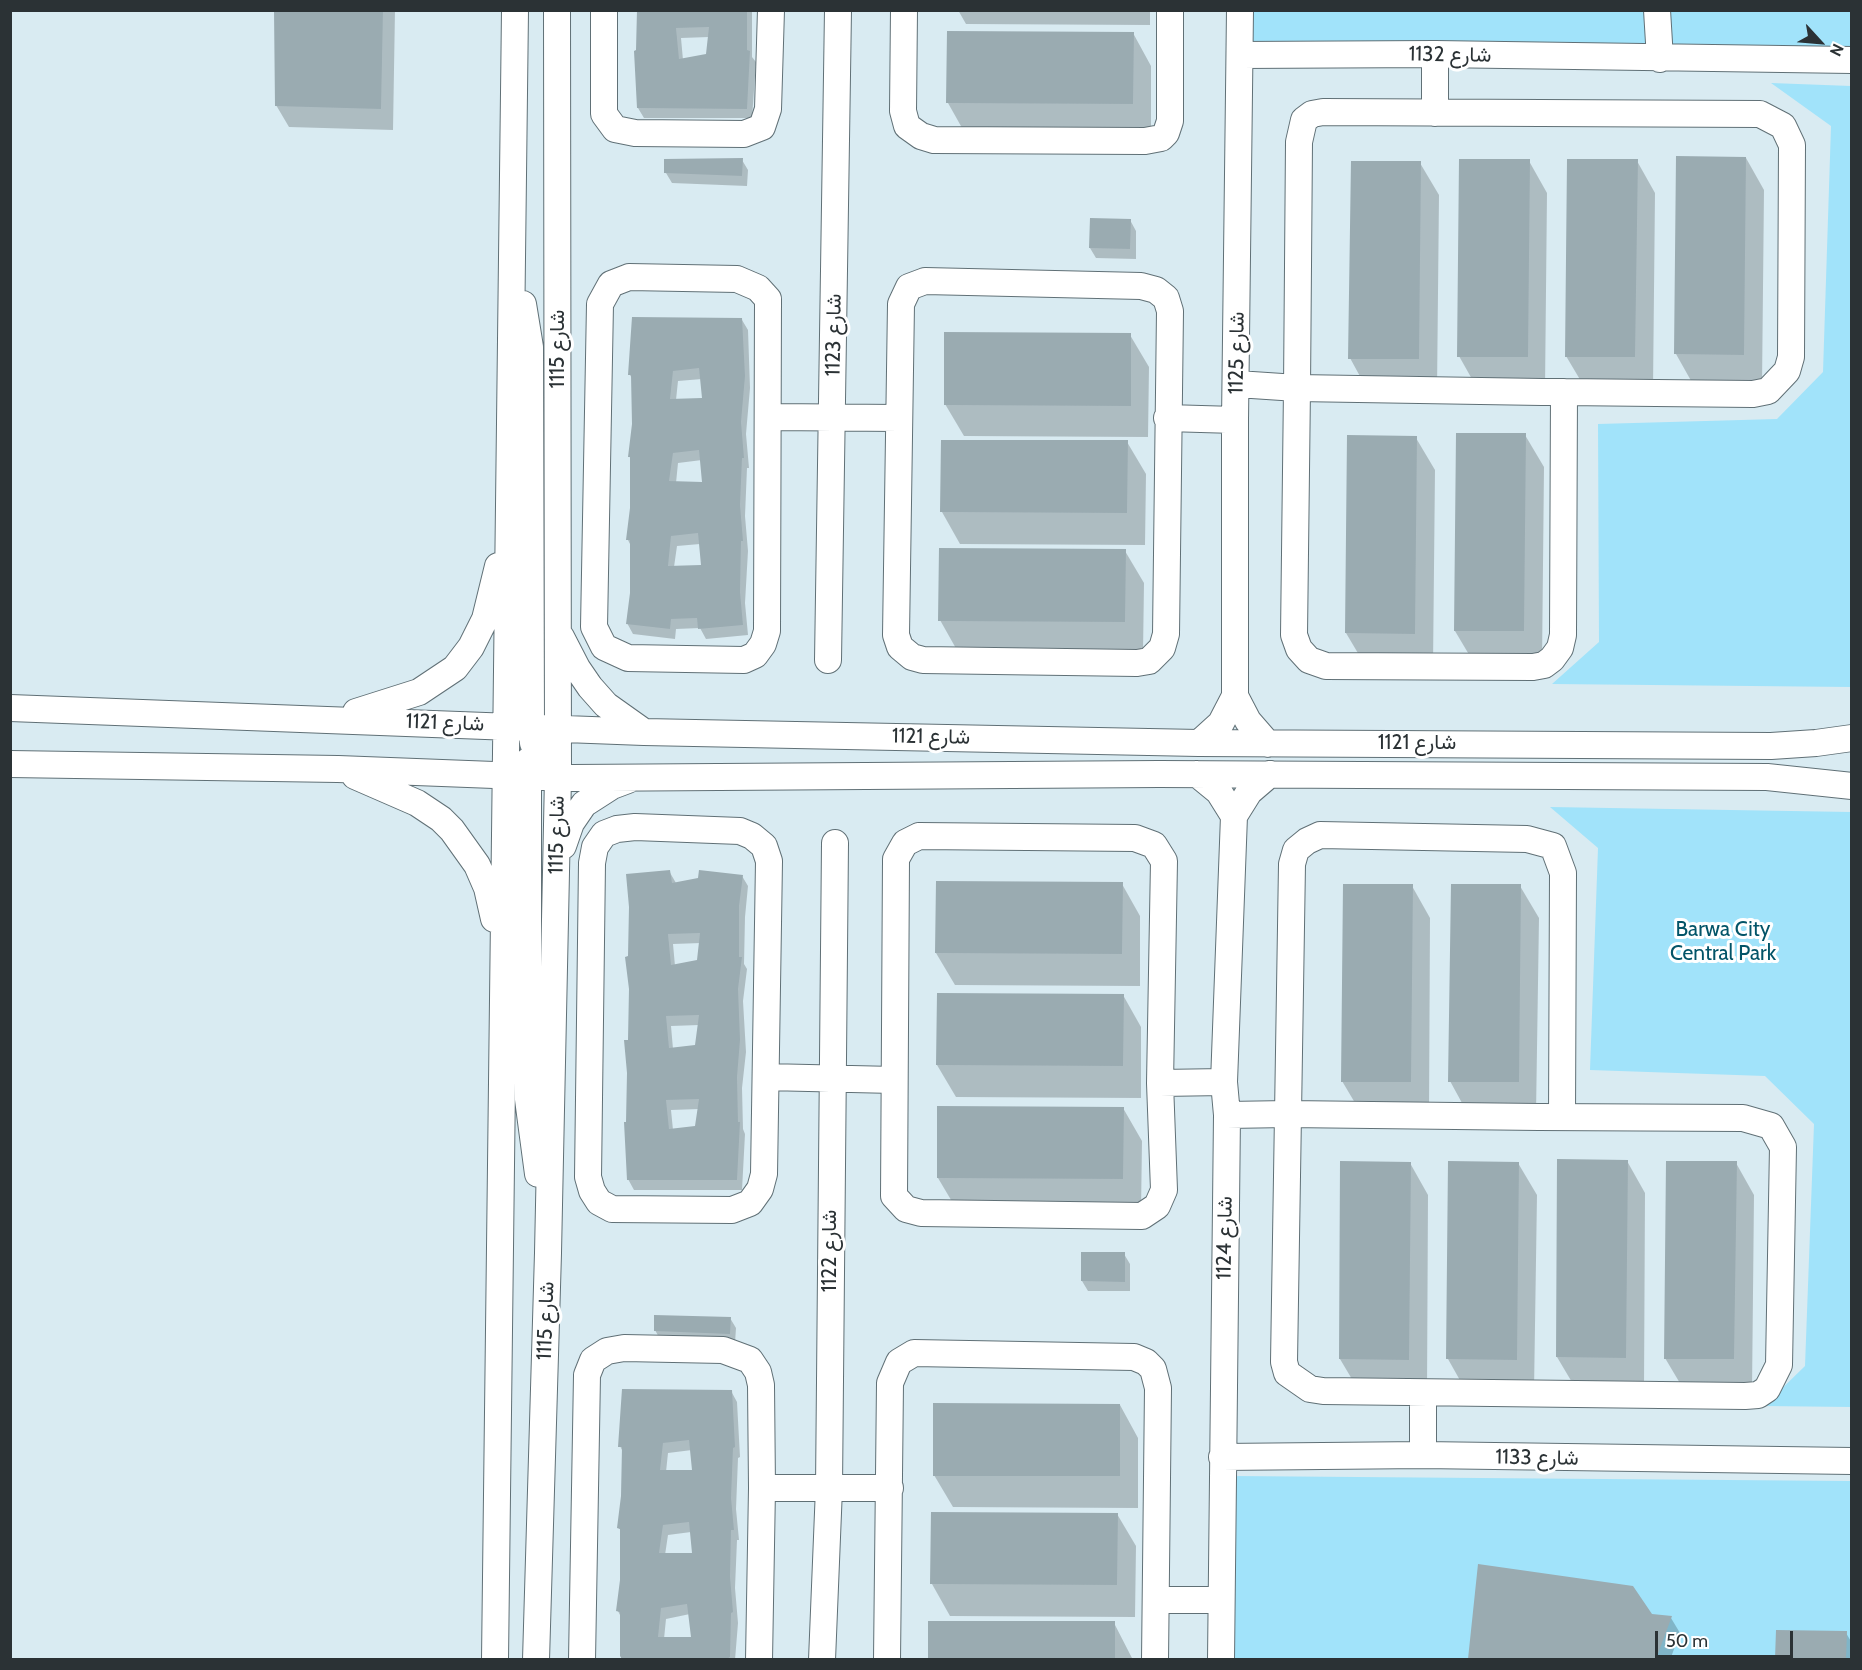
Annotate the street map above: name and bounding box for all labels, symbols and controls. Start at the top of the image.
north arrow [1790,12,1850,72]
text: N [1826,41,1848,59]
street label: شارع 1132 [1408,42,1492,68]
street label: شارع 1123 [821,293,847,377]
street label: شارع 1115 [545,310,571,388]
street label: شارع 1125 [1224,311,1250,395]
street label: شارع 1121 [405,709,485,737]
street label: شارع 1121 [892,724,970,750]
street label: شارع 1121 [1378,730,1456,756]
street label: شارع 1115 [544,795,570,875]
park label: Barwa City Central Park [1670,917,1776,967]
street label: شارع 1124 [1212,1196,1238,1280]
street label: شارع 1122 [817,1210,843,1292]
street label: شارع 1115 [532,1281,560,1361]
street label: شارع 1133 [1495,1445,1579,1471]
scale bar [1658,1619,1796,1657]
text: 50 m [1666,1630,1708,1652]

